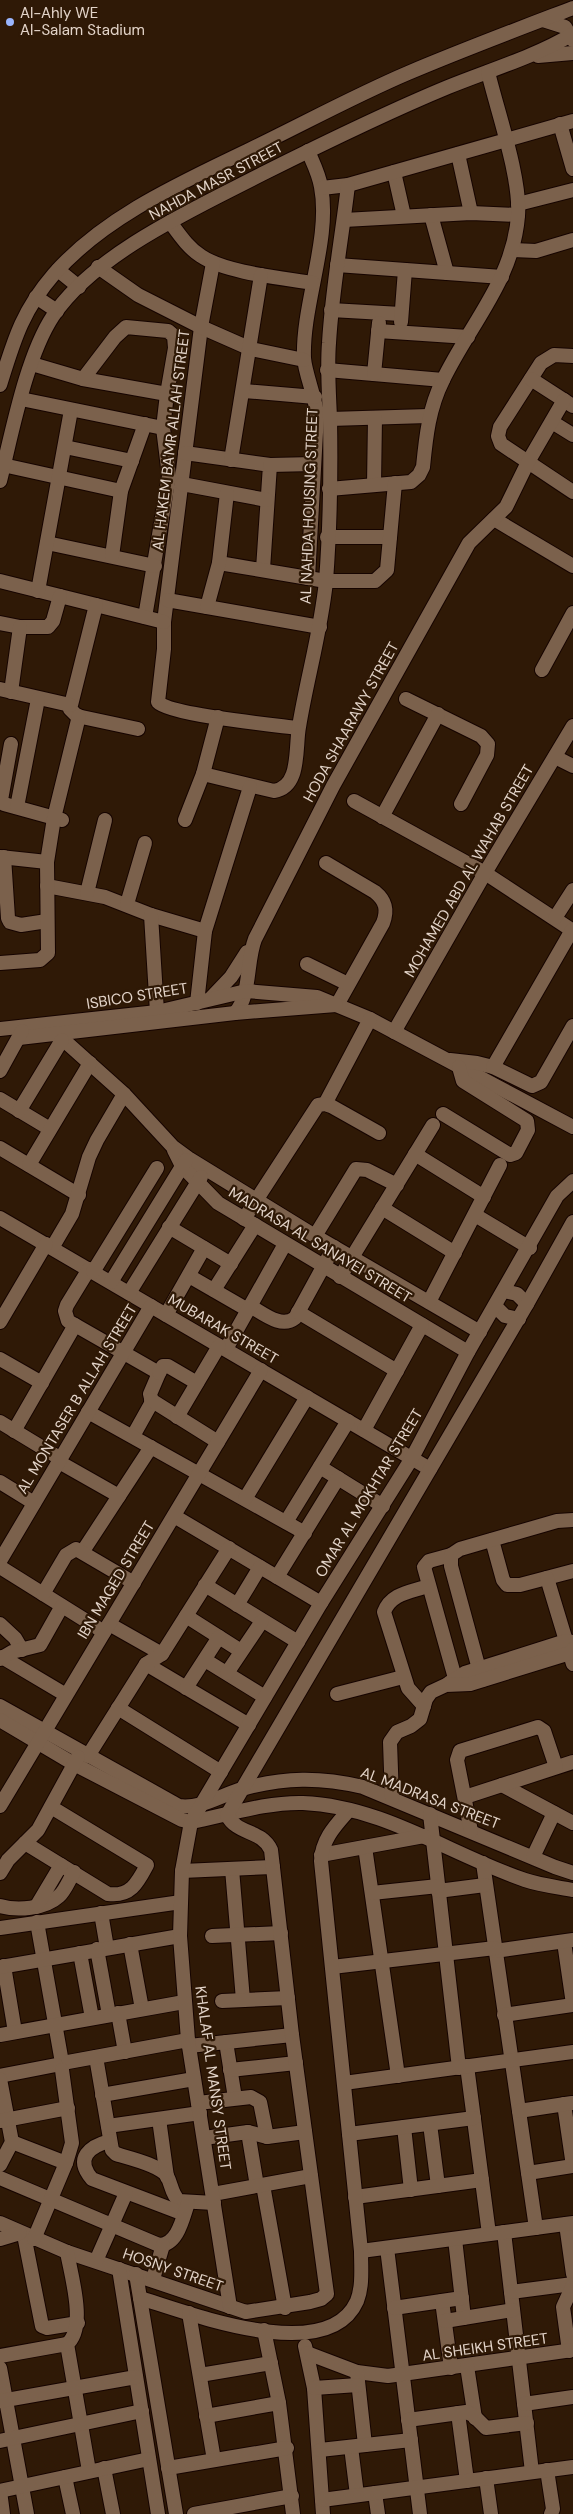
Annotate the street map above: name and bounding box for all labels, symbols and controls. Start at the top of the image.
place label: Al-Ahly WE Al-Salam Stadium [20,3,145,40]
marker: Al-Ahly WE Al-Salam Stadium [4,16,16,28]
street label: NAHDA MASR STREET [145,137,287,225]
street label: AL HAKEM BA'MR ALLAH STREET [148,328,194,552]
street label: AL NAHDA HOUSING STREET [296,407,322,605]
street label: HODA SHAARAWY STREET [299,638,403,806]
street label: MOHAMED ABD AL WAHAB STREET [400,761,538,981]
street label: ISBICO STREET [85,978,189,1014]
street label: MADRASA AL SANAYEI STREET [225,1182,415,1308]
street label: MUBARAK STREET [164,1289,282,1369]
street label: AL MONTASER B ALLAH STREET [12,1300,142,1498]
street label: OMAR AL MOKHTAR STREET [311,1405,427,1581]
street label: IBN MAGED STREET [73,1517,159,1643]
street label: AL MADRASA STREET [358,1762,502,1834]
street label: KHALAF AL MANSY STREET [190,1985,236,2171]
street label: HOSNY STREET [120,2243,226,2297]
street label: AL SHEIKH STREET [421,2328,549,2366]

